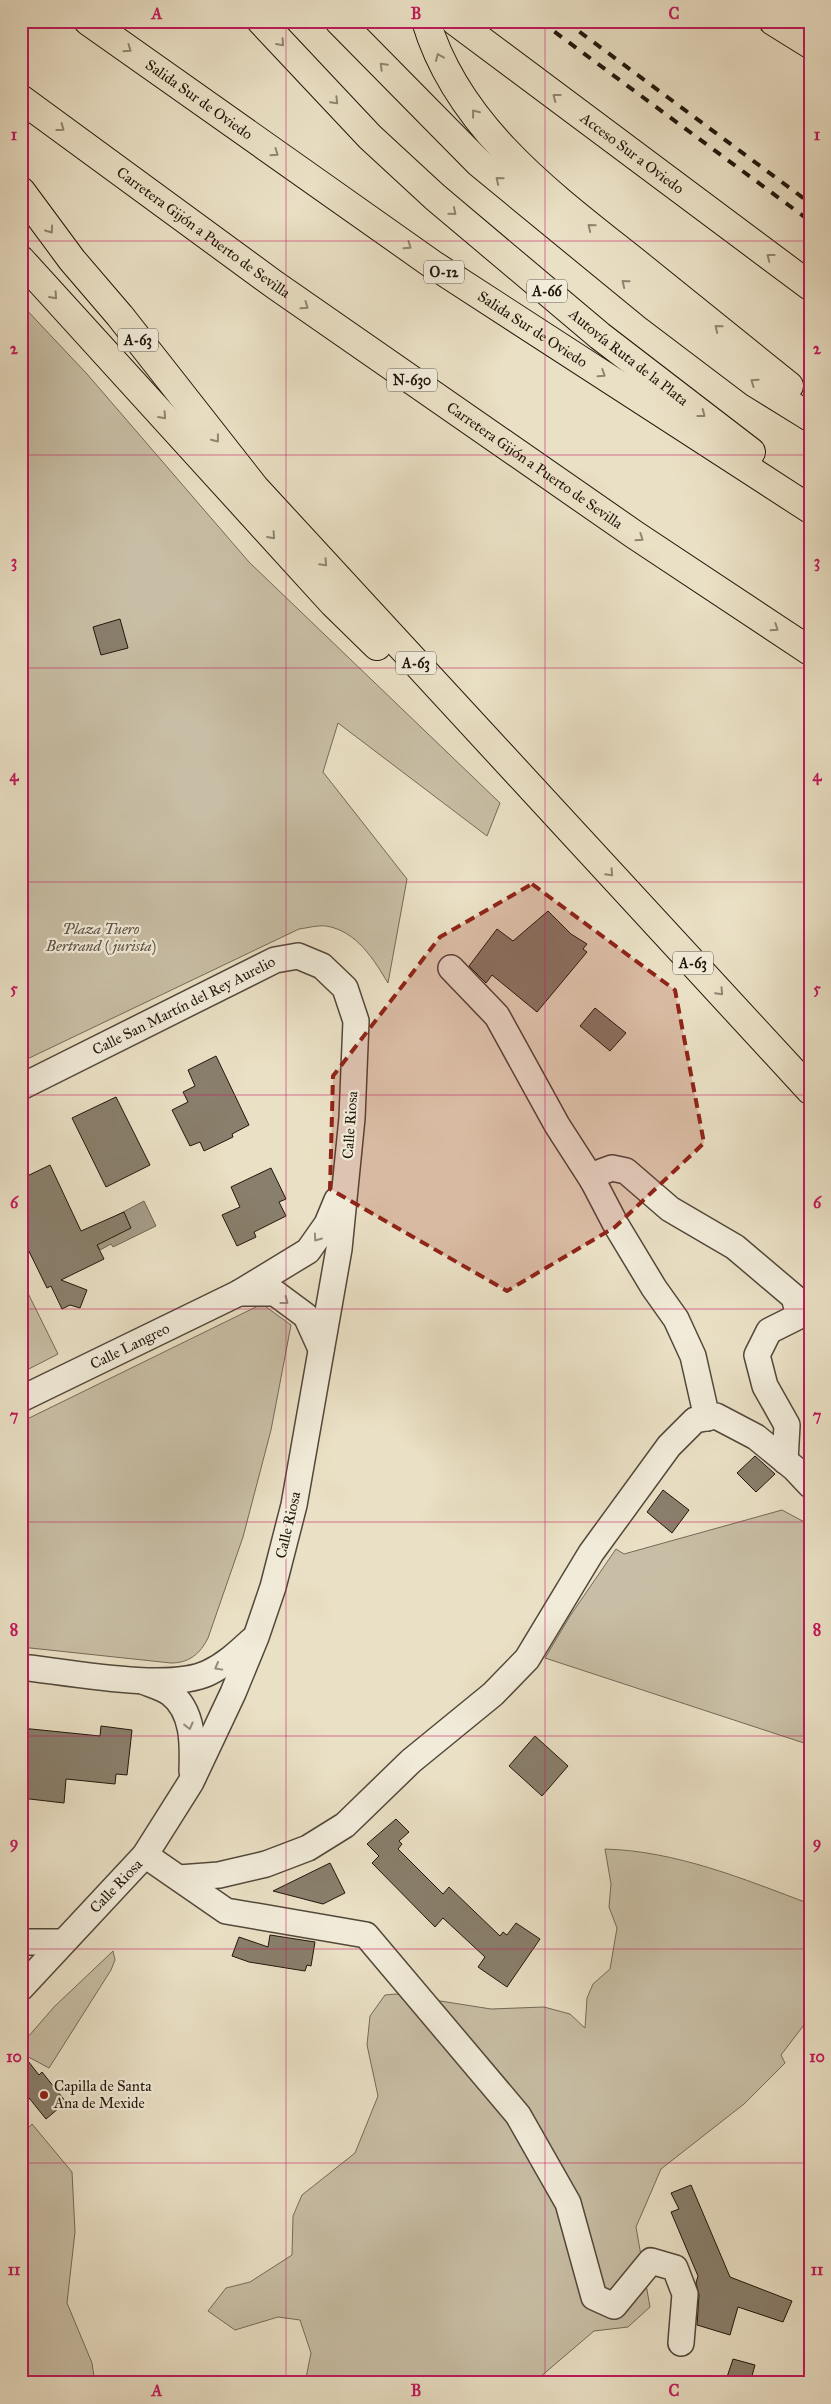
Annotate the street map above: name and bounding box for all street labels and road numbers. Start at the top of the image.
street label: Salida Sur de Oviedo [142,55,256,144]
street label: Acceso Sur a Oviedo [576,108,688,198]
street label: Carretera Gijón a Puerto de Sevilla [113,163,294,302]
road number: O-12 [424,260,464,284]
road number: A-66 [527,280,567,302]
street label: Salida Sur de Oviedo [474,287,591,371]
street label: Autovía Ruta de la Plata [565,304,692,410]
road number: A-63 [118,328,158,352]
road number: N-630 [387,368,437,392]
street label: Carretera Gijón a Puerto de Sevilla [443,398,627,533]
road number: A-63 [396,651,436,674]
road number: A-63 [673,951,713,974]
street label: Calle San Martín del Rey Aurelio [89,952,279,1059]
street label: Calle Riosa [339,1090,361,1160]
street label: Calle Langreo [87,1319,173,1373]
street label: Calle Riosa [272,1489,305,1560]
street label: Calle Riosa [86,1855,147,1917]

